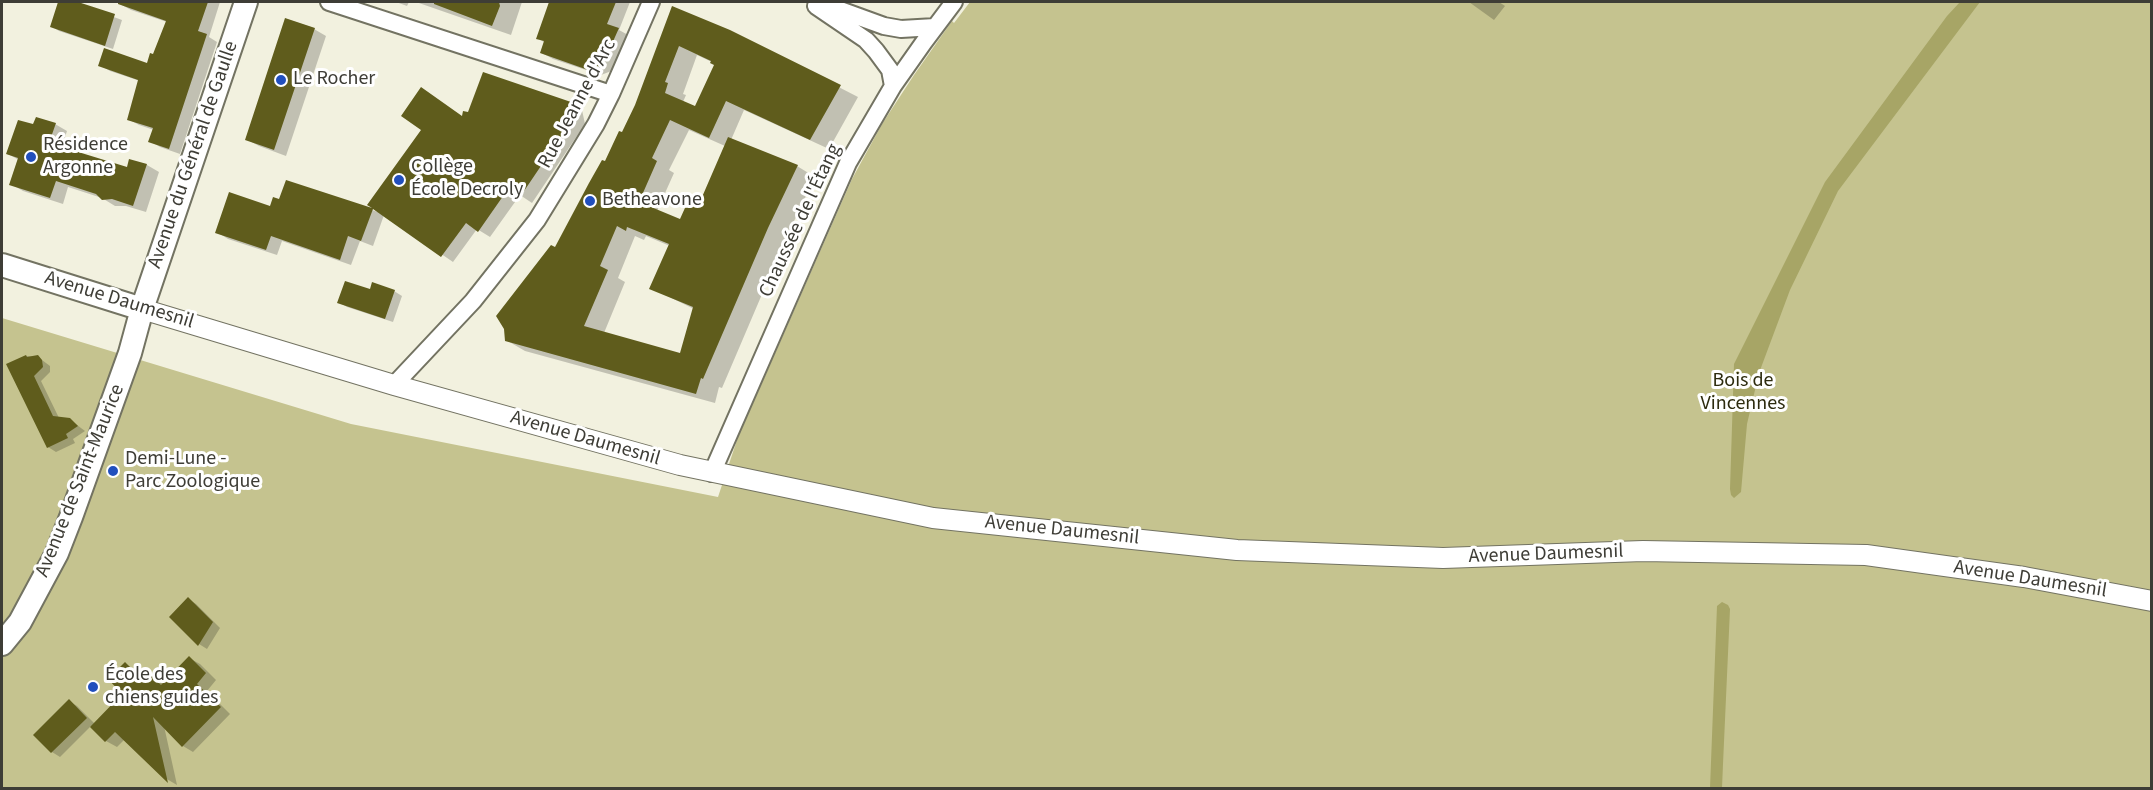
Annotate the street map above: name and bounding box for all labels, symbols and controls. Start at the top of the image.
street label: Rue Jeanne d'Arc [534,35,622,173]
street label: Avenue du Général de Gaulle [144,38,244,272]
place label: Le Rocher [293,68,375,92]
marker: Le Rocher [274,73,288,87]
place label: Résidence Argonne [43,134,128,181]
street label: Chaussée de l'Étang [755,140,847,302]
marker: Résidence Argonne [24,150,38,164]
place label: Collège École Decroly [411,156,523,203]
marker: Collège École Decroly [392,173,406,187]
place label: Betheavone [602,189,702,213]
marker: Betheavone [583,194,597,208]
street label: Avenue Daumesnil [42,267,196,335]
park label: Bois de Vincennes [1701,370,1785,417]
street label: Avenue de Saint-Maurice [31,381,131,581]
street label: Avenue Daumesnil [507,406,663,472]
place label: Demi-Lune - Parc Zoologique [125,448,260,495]
marker: Demi-Lune - Parc Zoologique [106,464,120,478]
street label: Avenue Daumesnil [984,511,1140,551]
street label: Avenue Daumesnil [1468,540,1624,570]
street label: Avenue Daumesnil [1952,556,2108,604]
place label: École des chiens guides [105,664,218,711]
marker: École des chiens guides [86,680,100,694]

